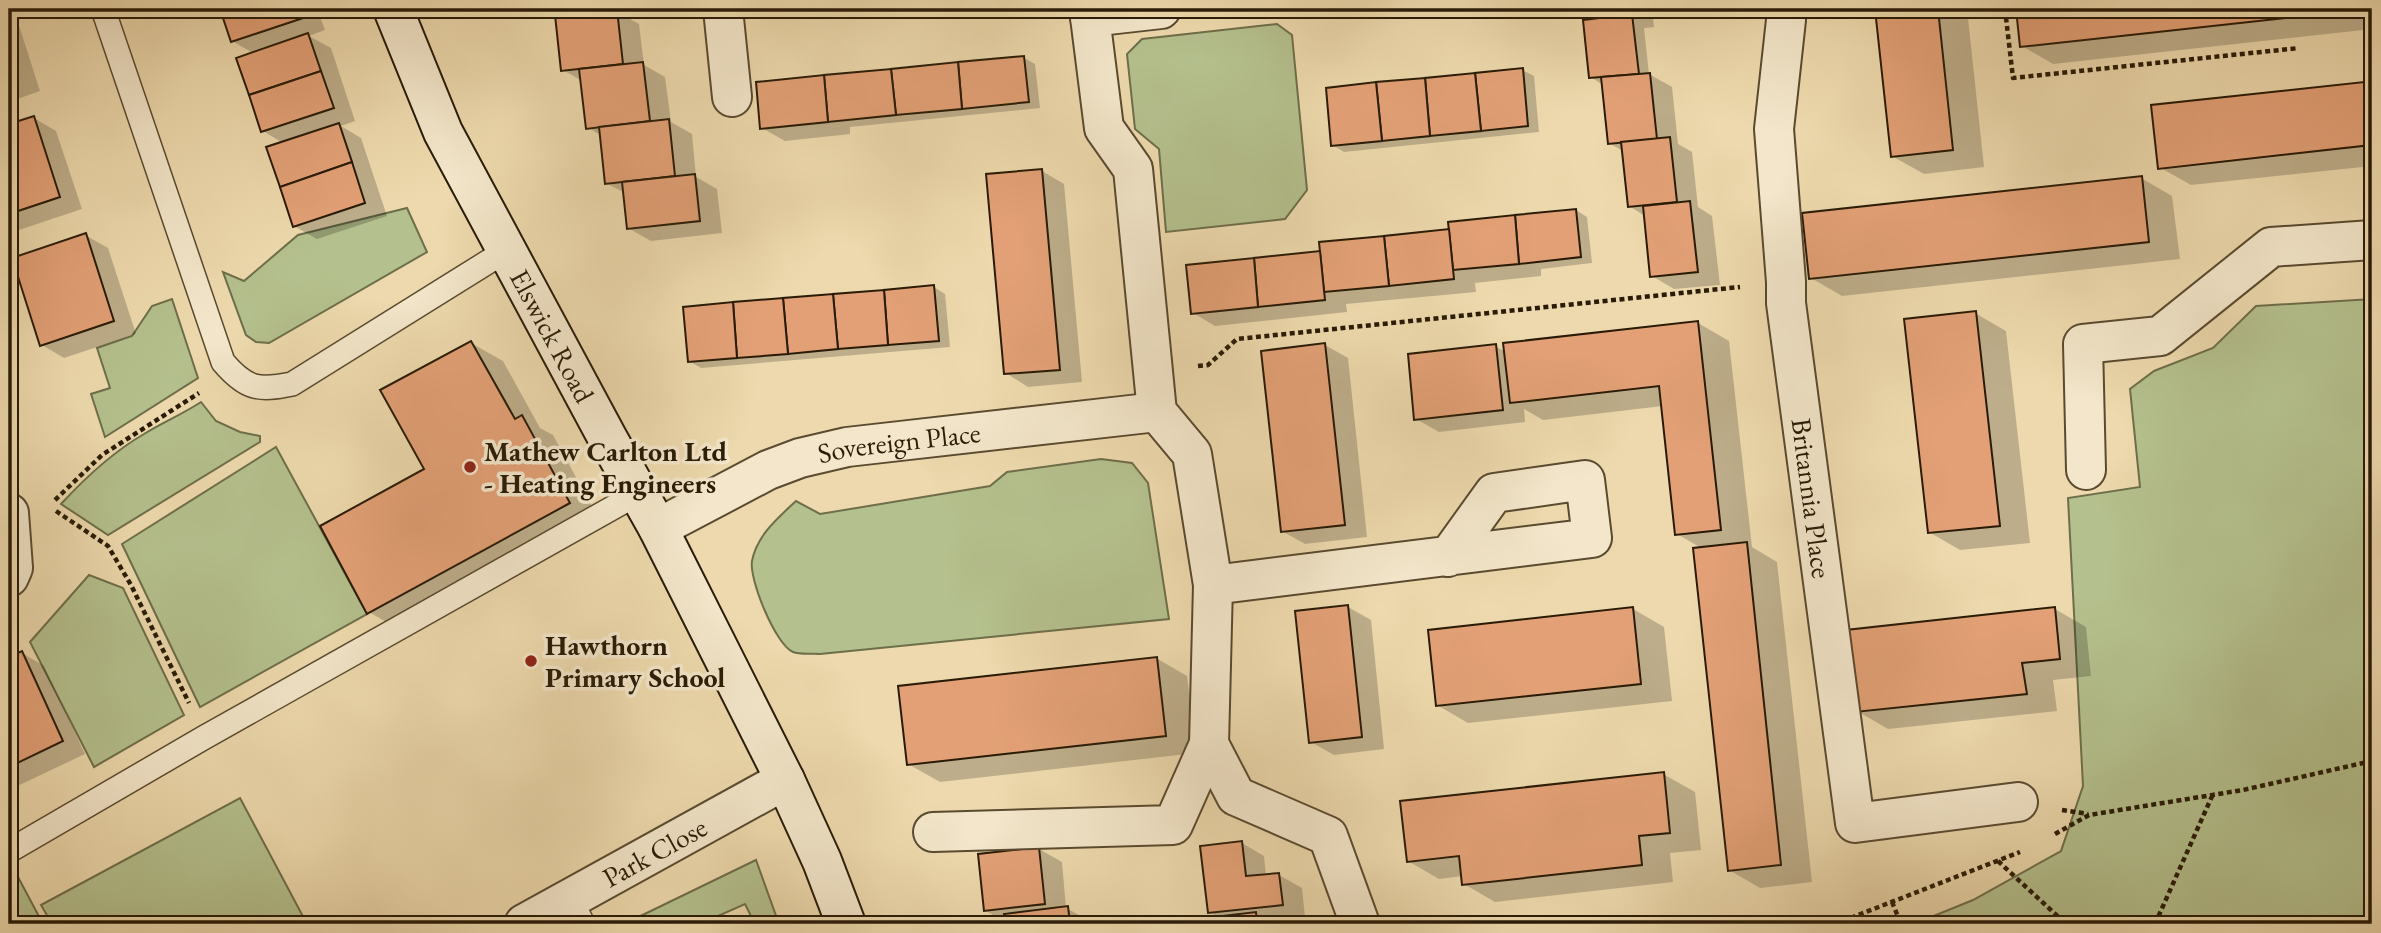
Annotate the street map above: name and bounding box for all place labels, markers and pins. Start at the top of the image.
place label: Mathew Carlton Ltd - Heating Engineers [484,433,727,501]
marker: Mathew Carlton Ltd - Heating Engineers [462,459,478,475]
place label: Hawthorn Primary School [545,627,725,695]
marker: Hawthorn Primary School [523,653,539,669]

